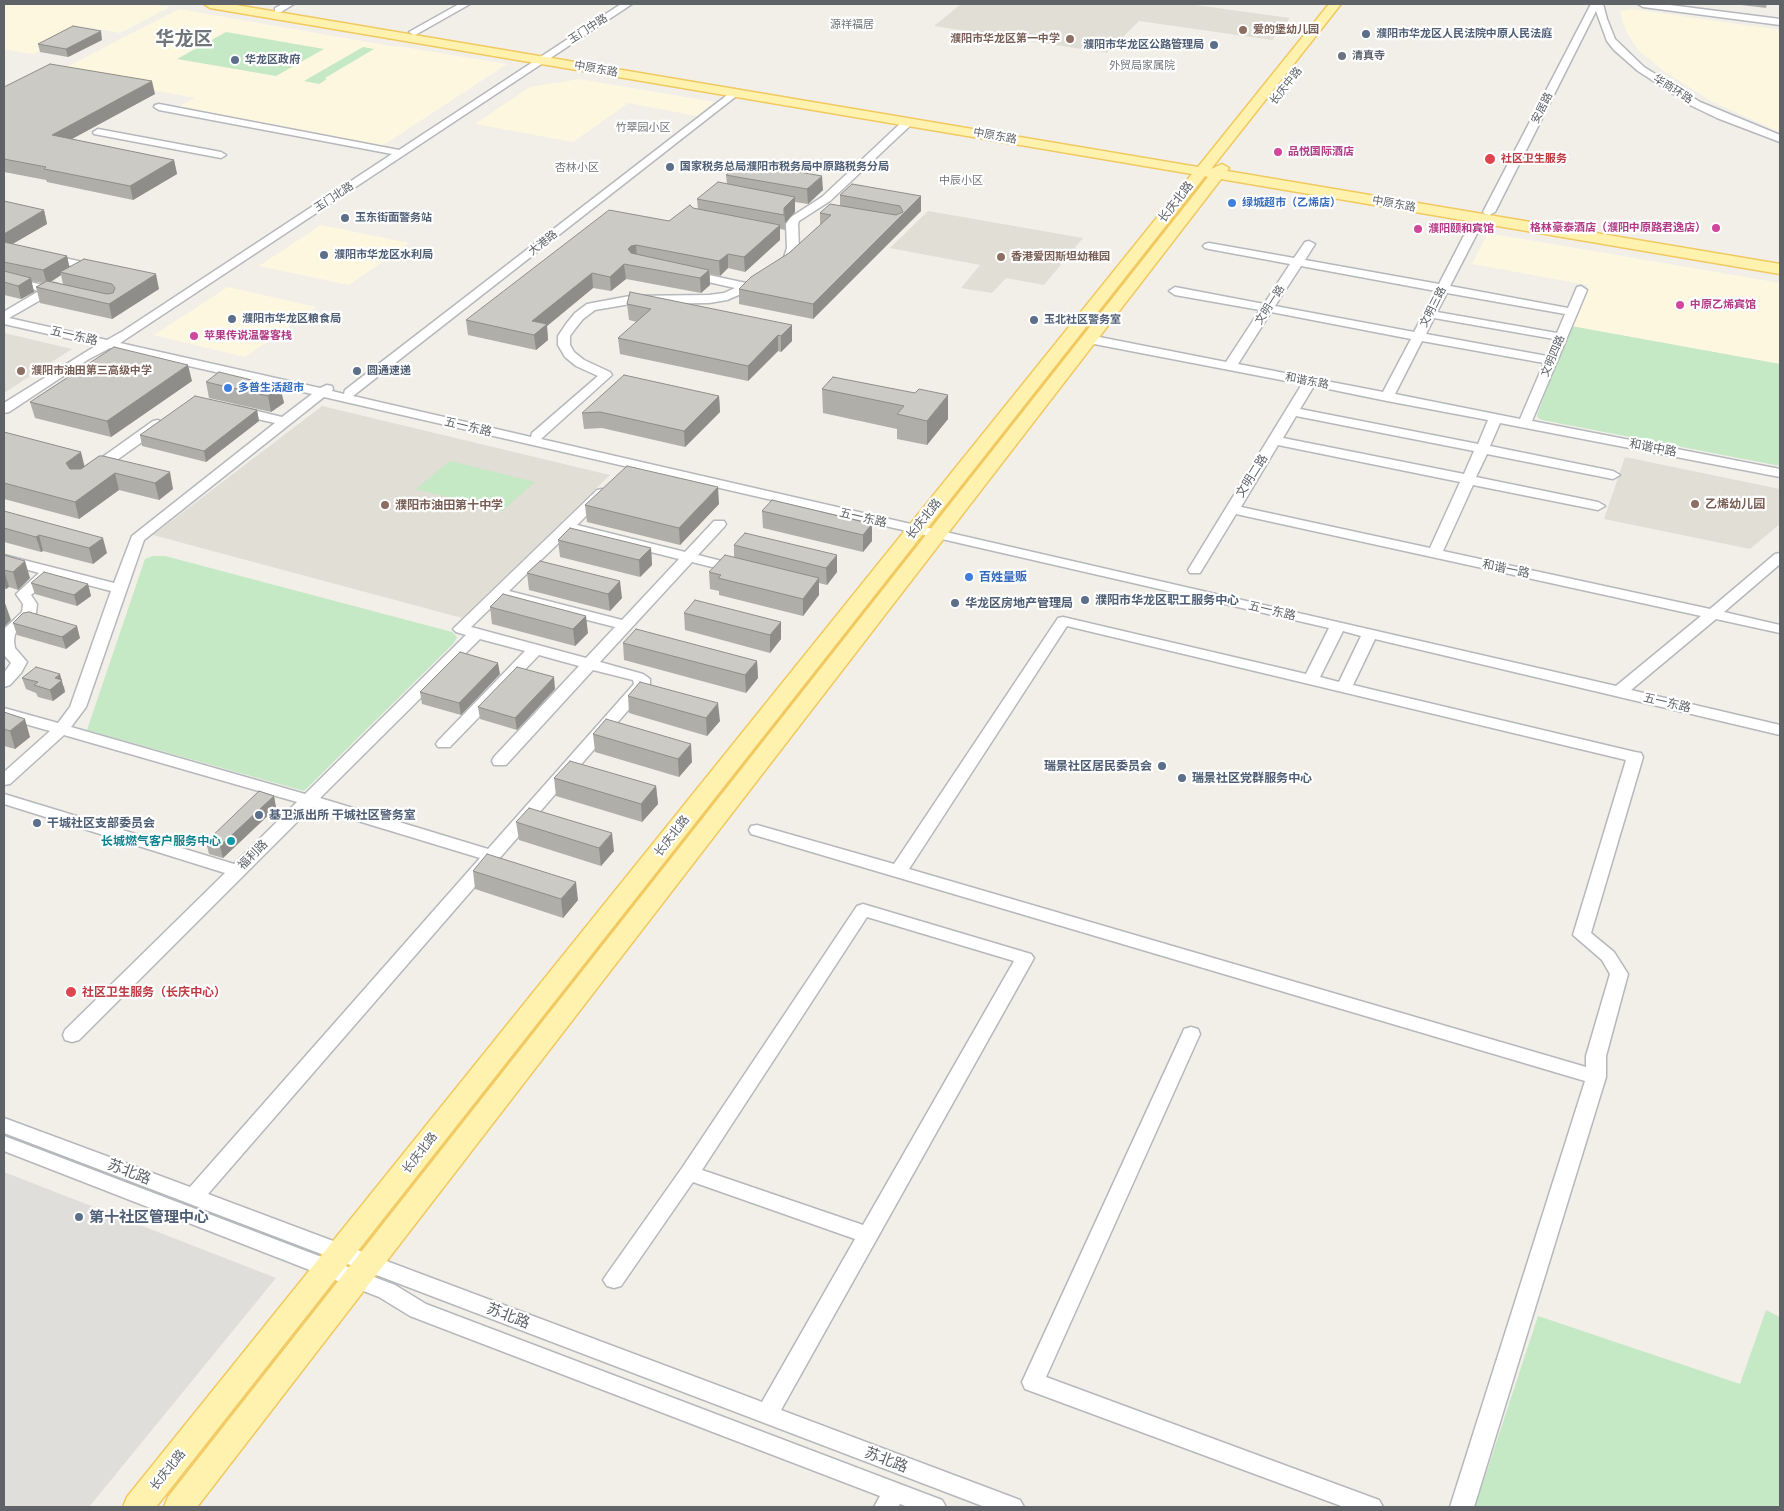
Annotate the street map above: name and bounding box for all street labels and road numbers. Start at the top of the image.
street label: 玉门中路 [566,11,610,47]
street label: 中原东路 [573,59,619,79]
street label: 长庆中路 [1267,65,1305,107]
street label: 华商环路 [1651,72,1695,106]
street label: 安居路 [1529,90,1555,126]
street label: 中原东路 [972,126,1018,146]
street label: 玉门北路 [312,179,356,215]
street label: 长庆北路 [1156,179,1196,225]
street label: 中原东路 [1371,194,1417,214]
street label: 大港路 [526,228,560,258]
street label: 文明一路 [1252,283,1288,327]
street label: 文明三路 [1417,284,1449,330]
street label: 五一东路 [49,324,99,348]
street label: 文明四路 [1538,333,1568,379]
street label: 和谐东路 [1284,370,1330,392]
street label: 五一东路 [443,415,493,439]
street label: 和谐中路 [1628,436,1678,460]
street label: 文明二路 [1233,452,1271,500]
street label: 长庆北路 [903,496,945,542]
street label: 五一东路 [838,506,888,530]
street label: 和谐一路 [1481,557,1531,581]
street label: 五一东路 [1247,599,1297,623]
street label: 五一东路 [1642,691,1692,715]
street label: 长庆北路 [652,813,692,859]
street label: 福利路 [235,837,271,873]
street label: 长庆北路 [400,1130,440,1176]
street label: 苏北路 [105,1156,153,1188]
street label: 苏北路 [484,1300,532,1332]
street label: 苏北路 [862,1444,910,1476]
street label: 长庆北路 [147,1447,189,1493]

